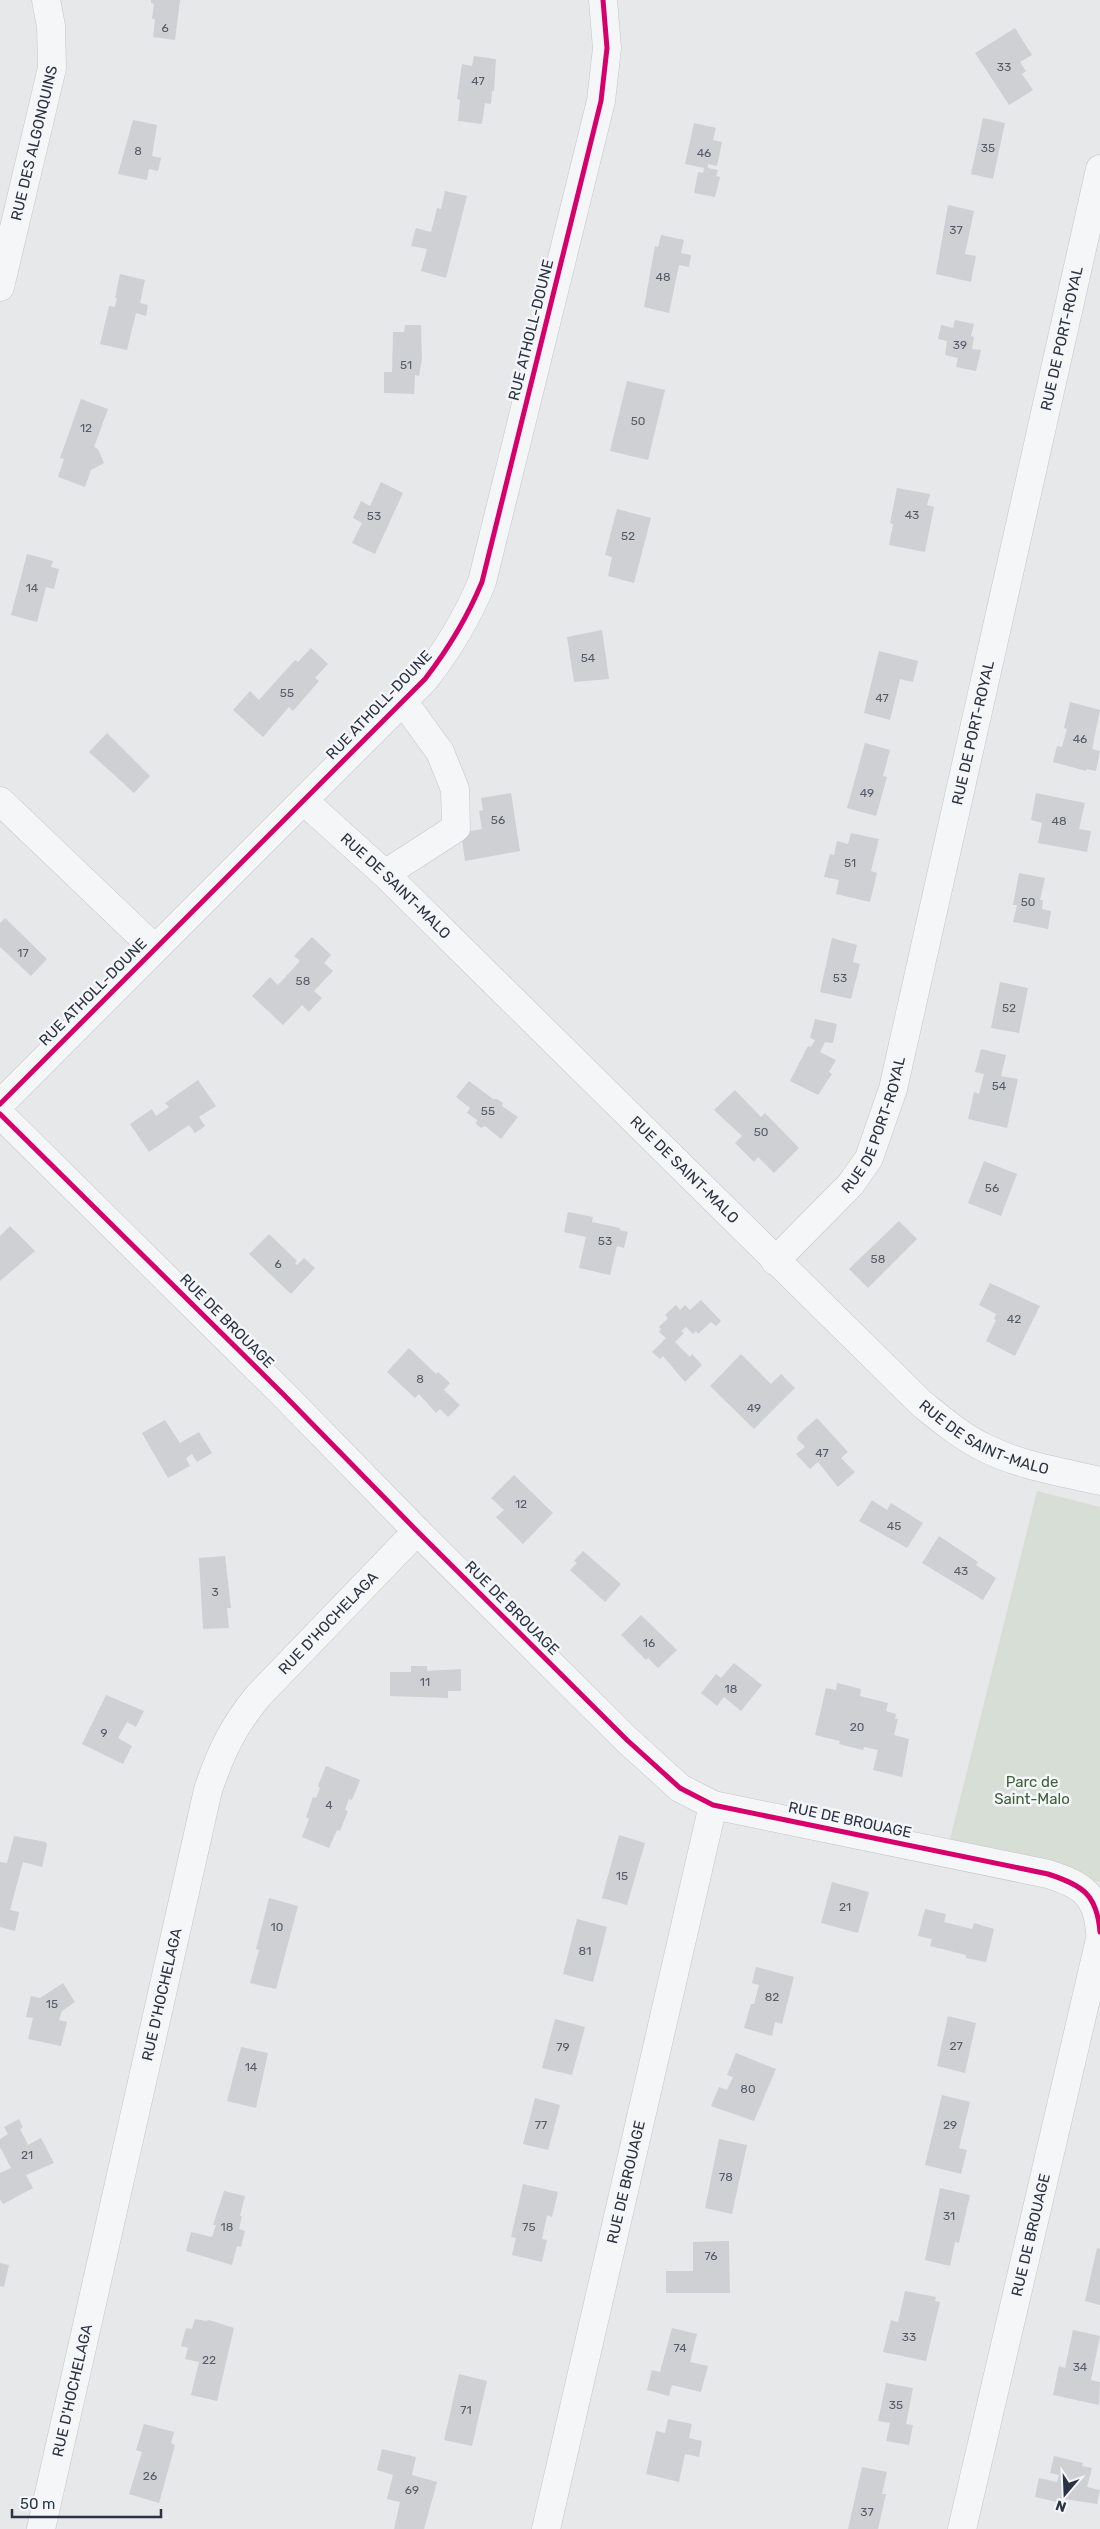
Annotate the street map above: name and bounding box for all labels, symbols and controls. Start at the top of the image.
house number: 6 [161,21,169,35]
house number: 33 [997,60,1011,74]
street label: RUE DES ALGONQUINS [7,64,61,222]
house number: 47 [471,74,485,88]
house number: 35 [981,141,995,155]
house number: 8 [134,144,142,158]
house number: 46 [697,146,711,160]
house number: 37 [949,223,963,237]
street label: RUE ATHOLL-DOUNE [505,258,557,402]
street label: RUE DE PORT-ROYAL [1037,264,1087,412]
house number: 48 [655,270,671,284]
house number: 39 [953,338,967,352]
house number: 51 [400,358,412,372]
house number: 50 [631,414,645,428]
house number: 12 [80,421,92,435]
house number: 43 [905,508,919,522]
house number: 53 [367,509,381,523]
house number: 52 [621,529,635,543]
house number: 14 [26,581,39,595]
street label: RUE ATHOLL-DOUNE [322,647,436,763]
house number: 54 [581,651,596,665]
street label: RUE DE PORT-ROYAL [948,658,998,807]
house number: 55 [280,686,294,700]
house number: 47 [875,691,889,705]
house number: 46 [1073,732,1087,746]
house number: 49 [860,786,874,800]
house number: 56 [491,813,505,827]
house number: 48 [1051,814,1067,828]
street label: RUE DE SAINT-MALO [337,829,454,943]
house number: 51 [844,856,856,870]
house number: 50 [1021,895,1035,909]
street label: RUE ATHOLL-DOUNE [35,934,151,1050]
house number: 17 [17,946,29,960]
house number: 53 [833,971,847,985]
house number: 58 [296,974,310,988]
house number: 52 [1002,1001,1016,1015]
street label: RUE DE PORT-ROYAL [838,1054,909,1197]
house number: 54 [992,1079,1007,1093]
house number: 55 [481,1104,495,1118]
street label: RUE DE SAINT-MALO [627,1112,743,1227]
house number: 50 [754,1125,768,1139]
house number: 56 [985,1181,999,1195]
house number: 53 [598,1234,612,1248]
house number: 58 [871,1252,885,1266]
house number: 6 [274,1257,282,1271]
street label: RUE DE BROUAGE [176,1270,278,1372]
house number: 42 [1007,1312,1021,1326]
house number: 8 [416,1372,424,1386]
street label: RUE DE SAINT-MALO [915,1396,1051,1478]
house number: 49 [747,1401,761,1415]
house number: 47 [815,1446,829,1460]
house number: 12 [515,1497,527,1511]
house number: 45 [887,1519,901,1533]
street label: RUE DE BROUAGE [461,1557,563,1659]
house number: 43 [954,1564,968,1578]
street label: RUE D'HOCHELAGA [275,1568,382,1678]
house number: 3 [211,1585,219,1599]
house number: 16 [643,1636,655,1650]
house number: 11 [420,1675,430,1689]
house number: 18 [725,1682,737,1696]
house number: 20 [850,1720,864,1734]
house number: 9 [100,1726,108,1740]
park label: Parc de Saint-Malo [994,1773,1070,1808]
house number: 4 [325,1798,333,1812]
street label: RUE DE BROUAGE [787,1798,913,1842]
house number: 15 [616,1869,628,1883]
house number: 21 [839,1900,851,1914]
house number: 10 [271,1920,283,1934]
street label: RUE D'HOCHELAGA [138,1926,186,2063]
house number: 81 [579,1944,591,1958]
house number: 82 [765,1990,779,2004]
house number: 15 [46,1997,58,2011]
house number: 27 [949,2039,963,2053]
house number: 79 [556,2040,570,2054]
house number: 14 [245,2060,258,2074]
house number: 80 [740,2082,756,2096]
house number: 77 [535,2118,547,2132]
house number: 29 [943,2118,957,2132]
street label: RUE DE BROUAGE [603,2119,649,2245]
house number: 21 [21,2148,33,2162]
house number: 78 [719,2170,733,2184]
street label: RUE DE BROUAGE [1008,2172,1054,2298]
house number: 31 [943,2209,955,2223]
house number: 18 [221,2220,233,2234]
house number: 75 [522,2220,536,2234]
house number: 76 [704,2249,718,2263]
street label: RUE D'HOCHELAGA [49,2322,96,2459]
house number: 33 [902,2330,916,2344]
house number: 74 [673,2341,687,2355]
house number: 22 [202,2353,216,2367]
house number: 34 [1073,2360,1088,2374]
house number: 35 [889,2398,903,2412]
house number: 71 [460,2403,472,2417]
house number: 26 [143,2469,157,2483]
north arrow [1040,2469,1090,2519]
house number: 69 [405,2483,419,2497]
scale bar [12,2486,161,2518]
text: 50 m [20,2495,55,2513]
text: N [1053,2496,1068,2515]
house number: 37 [860,2505,874,2519]

